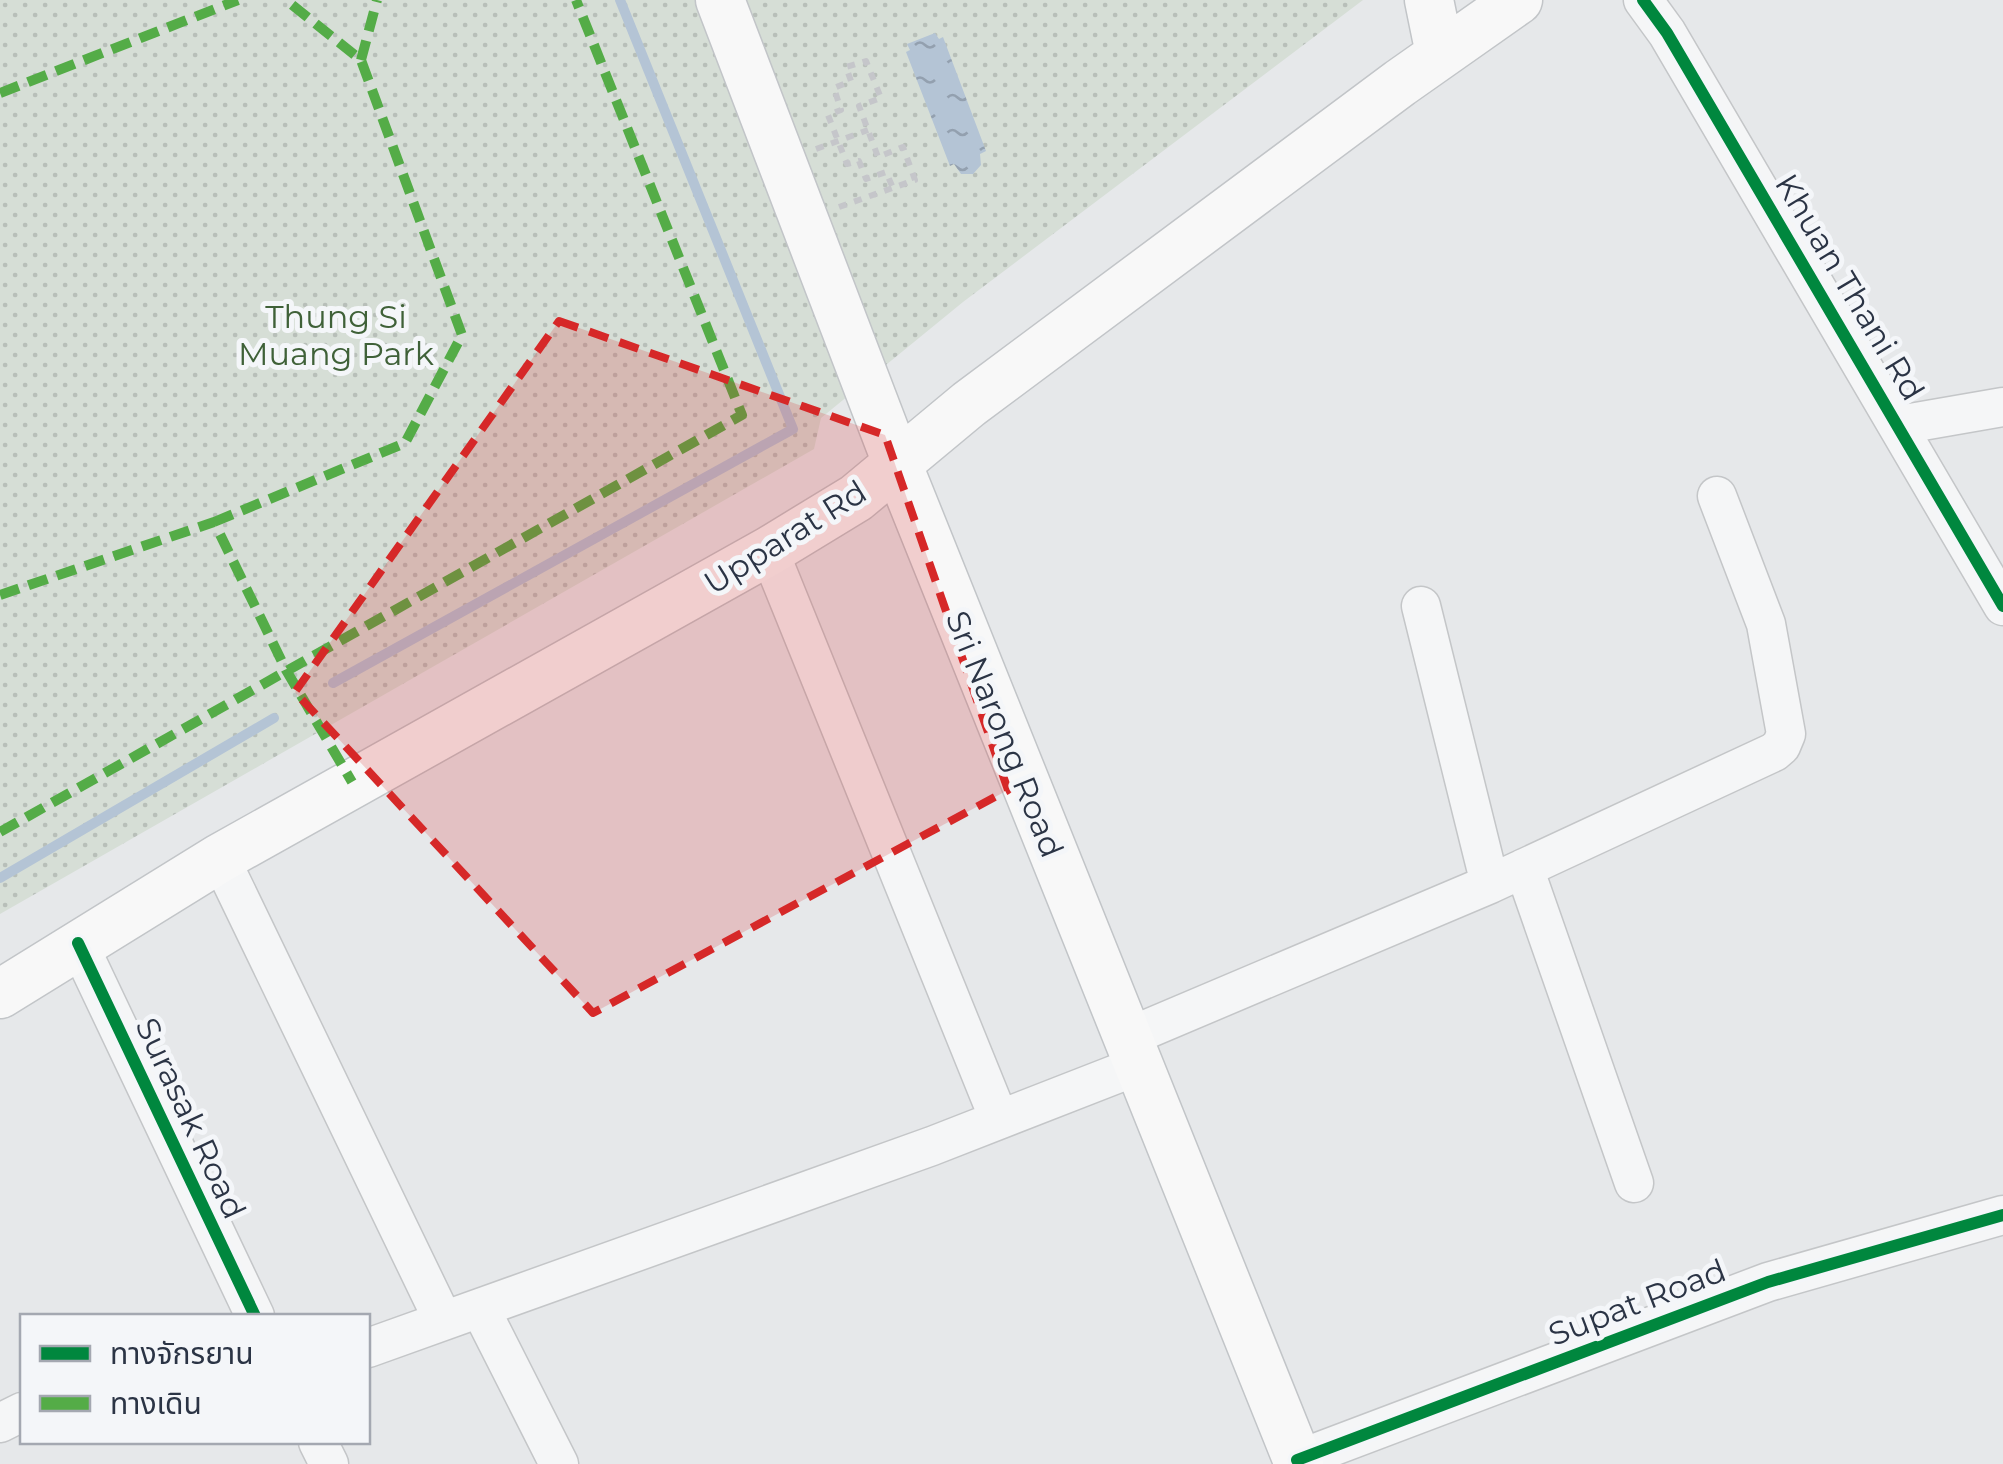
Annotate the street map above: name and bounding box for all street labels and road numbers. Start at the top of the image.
street label: Khuan Thani Rd [1767,167,1933,407]
street label: Upparat Rd [697,472,873,602]
street label: Sri Narong Road [938,605,1072,863]
street label: Surasak Road [127,1011,255,1225]
street label: Supat Road [1543,1250,1731,1354]

